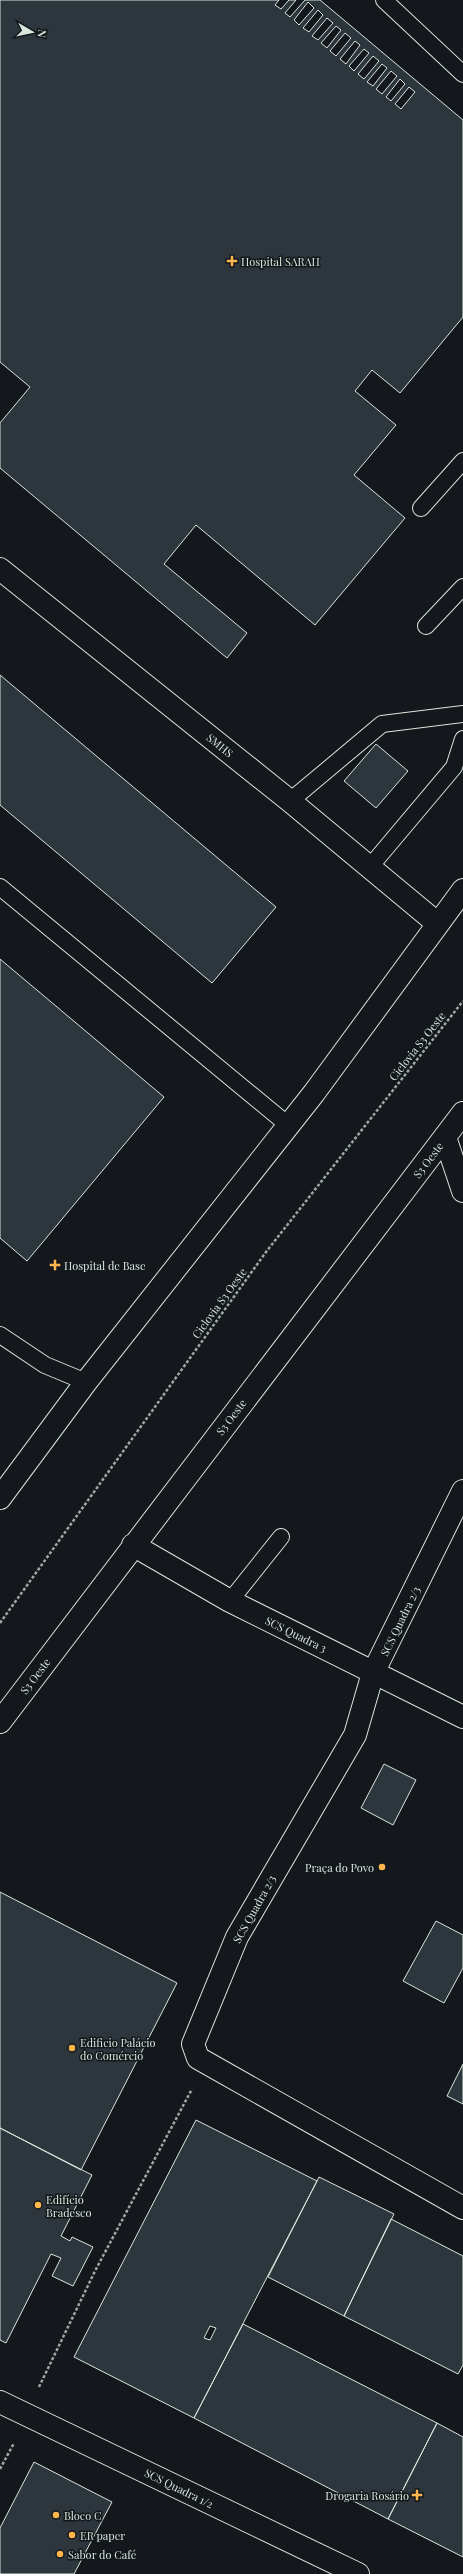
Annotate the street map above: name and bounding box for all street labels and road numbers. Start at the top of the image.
street label: SMHS [204,730,236,760]
street label: Ciclovia S3 Oeste [385,1008,449,1084]
street label: S3 Oeste [409,1138,447,1181]
street label: Ciclovia S3 Oeste [188,1264,250,1341]
street label: S3 Oeste [212,1395,250,1438]
street label: SCS Quadra 2/3 [377,1584,423,1658]
street label: SCS Quadra 3 [263,1613,329,1655]
street label: S3 Oeste [16,1654,54,1697]
street label: SCS Quadra 2/3 [229,1872,279,1946]
street label: SCS Quadra 1/2 [142,2465,216,2511]

